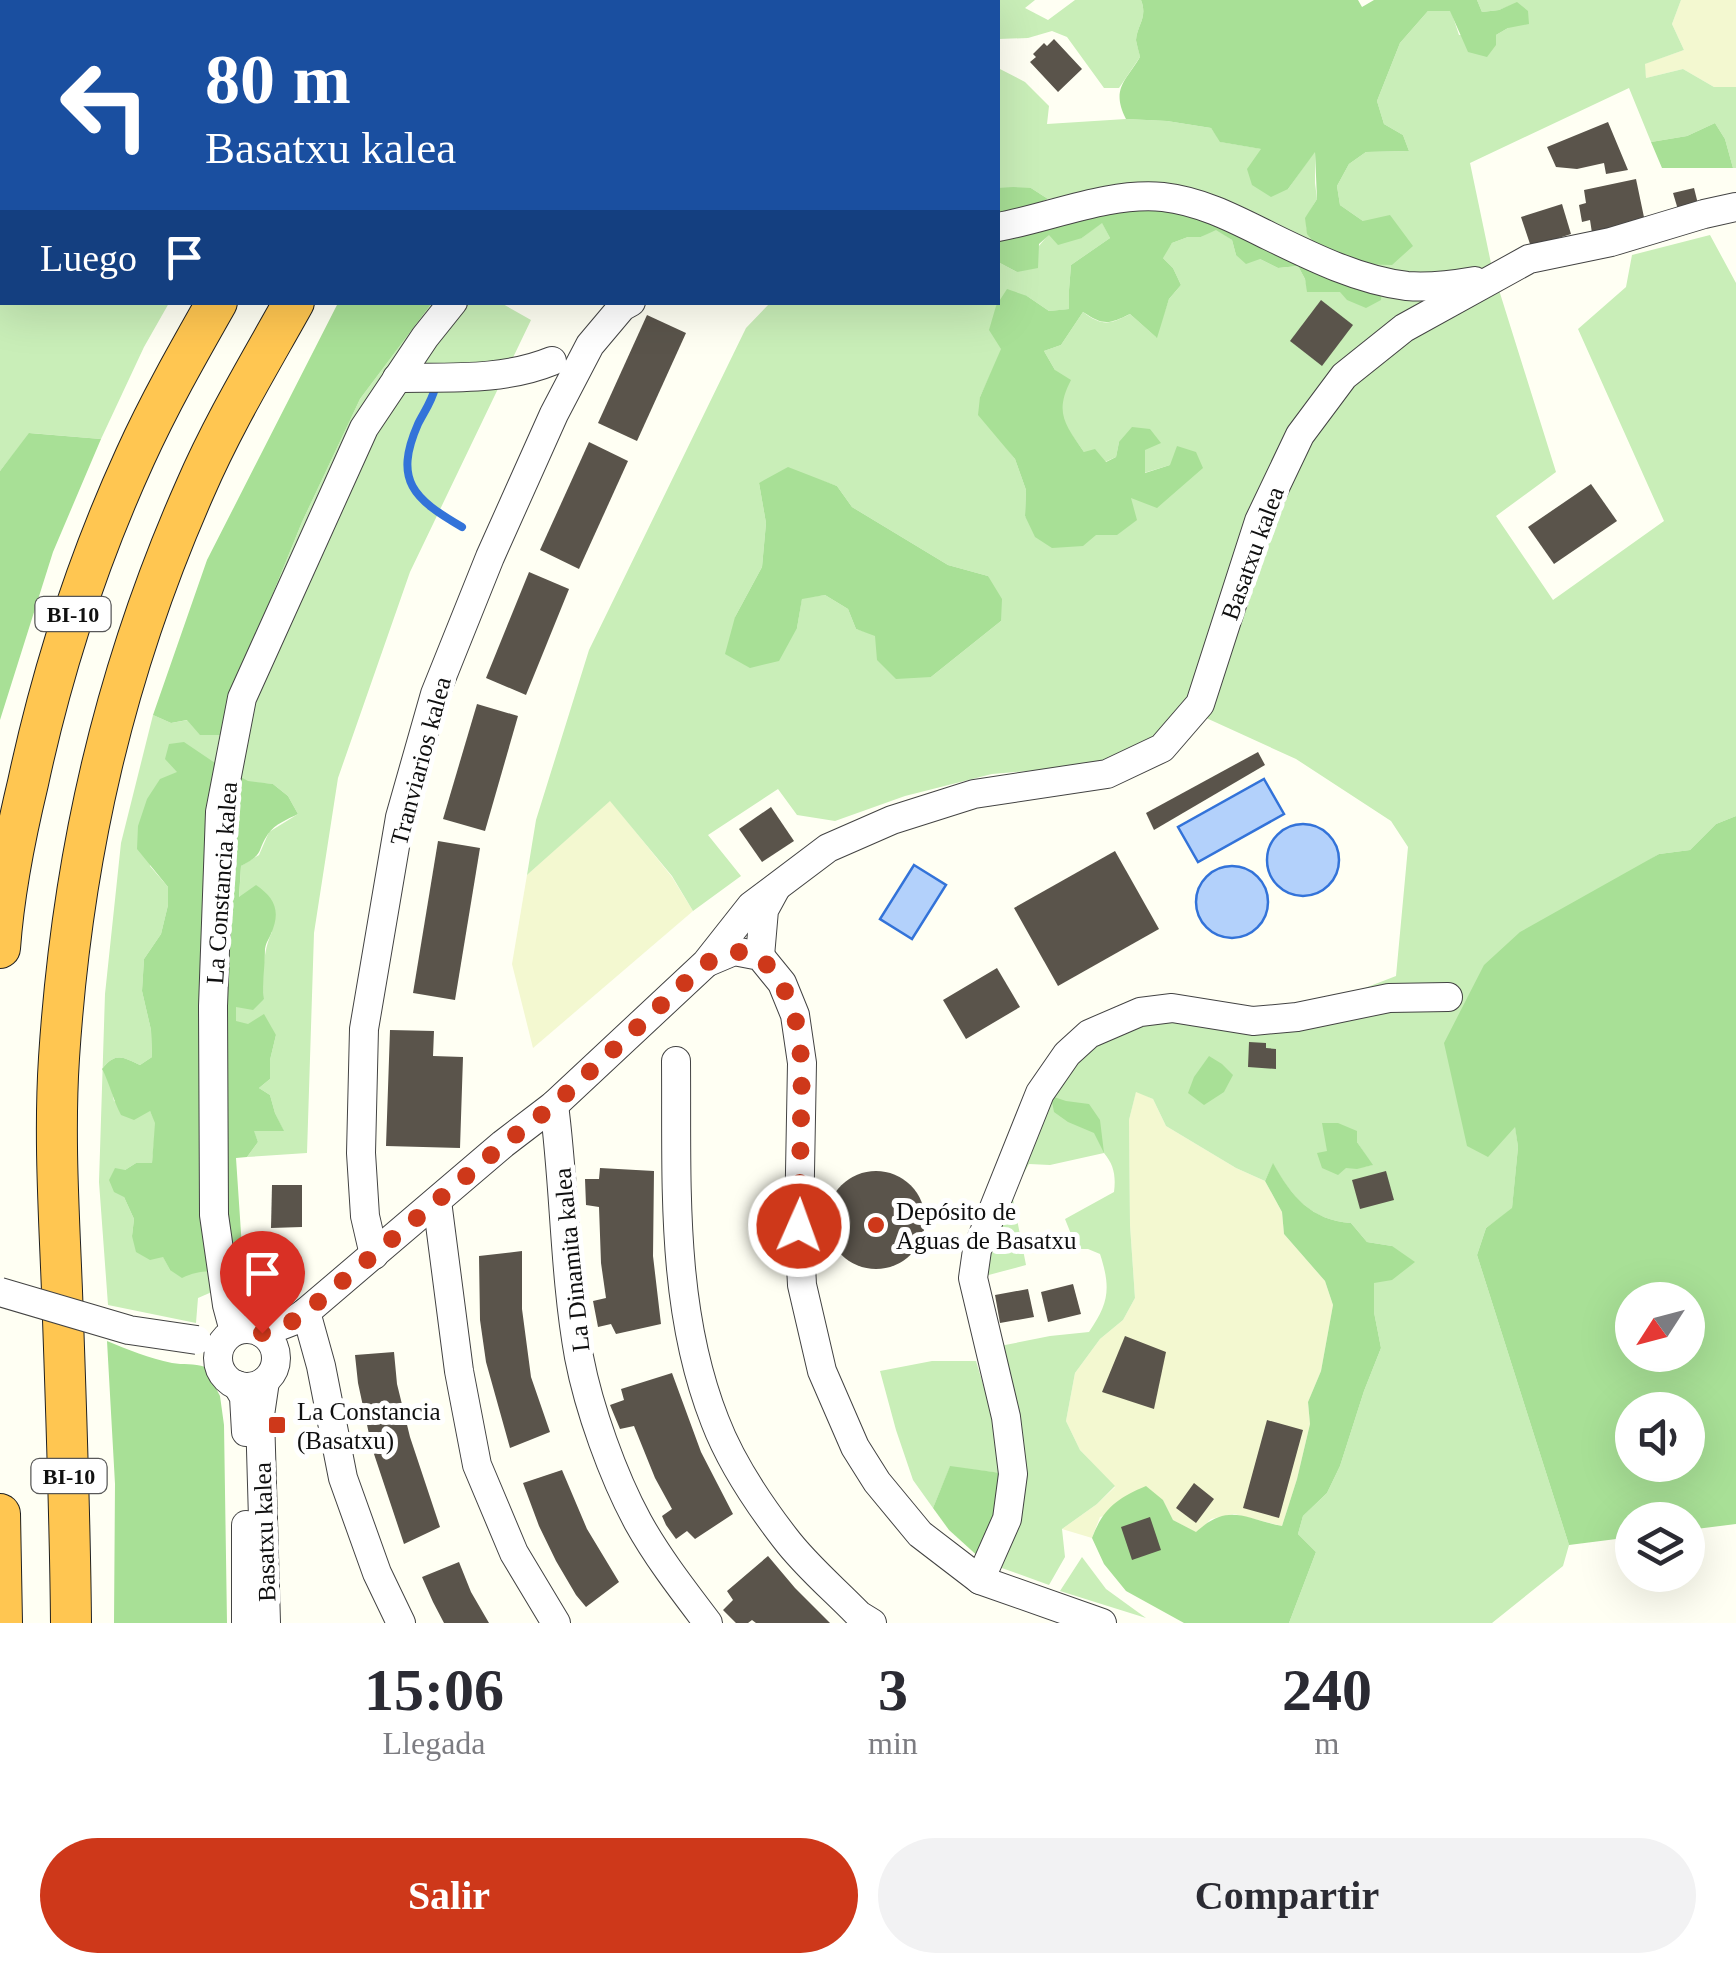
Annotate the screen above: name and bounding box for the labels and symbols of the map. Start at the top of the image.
street label: Basatxu kalea [1216,483,1289,623]
road number: BI-10 [36,597,110,631]
street label: Tranviarios kalea [385,674,456,848]
street label: La Constancia kalea [201,781,242,985]
street label: La Dinamita kalea [548,1167,595,1353]
position arrow [747,1174,851,1278]
place label: Depósito de Aguas de Basatxu [896,1198,1077,1254]
marker: Depósito de Aguas de Basatxu [865,1214,887,1236]
pin [220,1231,305,1334]
north arrow [1615,1282,1705,1372]
place label: La Constancia (Basatxu) [297,1398,441,1455]
marker: La Constancia (Basatxu) [266,1414,288,1436]
road number: BI-10 [32,1459,106,1493]
street label: Basatxu kalea [249,1462,280,1602]

